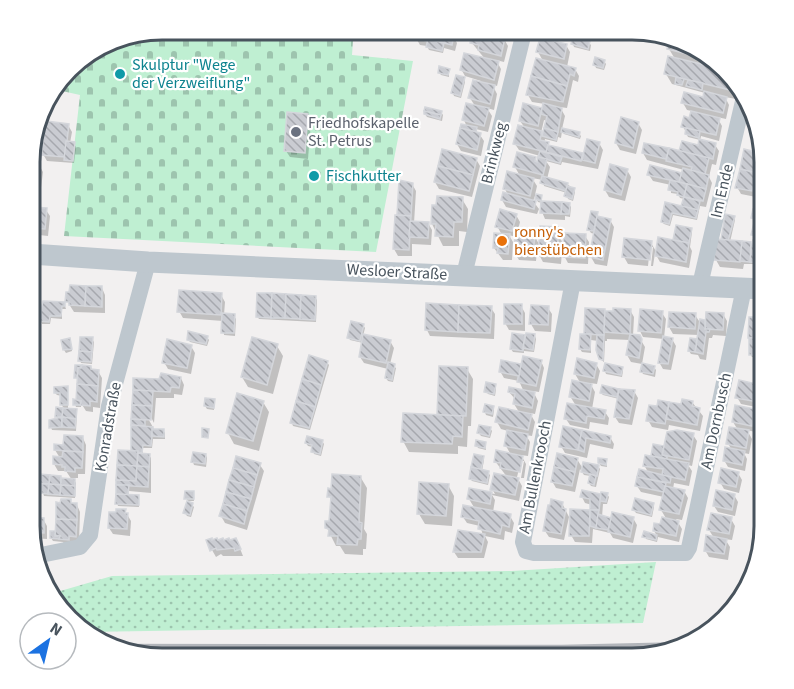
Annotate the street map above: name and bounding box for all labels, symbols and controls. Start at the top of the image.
place label: Skulptur "Wege der Verzweiflung" [132,54,250,94]
marker: Skulptur "Wege der Verzweiflung" [113,67,127,81]
place label: Friedhofskapelle St. Petrus [308,112,419,152]
street label: Brinkweg [476,120,512,186]
marker: Friedhofskapelle St. Petrus [289,125,303,139]
street label: Im Ende [705,162,739,220]
place label: Fischkutter [326,165,401,187]
marker: Fischkutter [307,169,321,183]
place label: ronny's bierstübchen [514,221,602,261]
marker: ronny's bierstübchen [495,234,509,248]
street label: Wesloer Straße [346,258,448,286]
street label: Am Dornbusch [695,371,737,471]
street label: Konradstraße [89,380,127,474]
street label: Am Bullenkrooch [513,419,557,535]
north arrow [18,611,78,671]
text: N [45,617,66,641]

